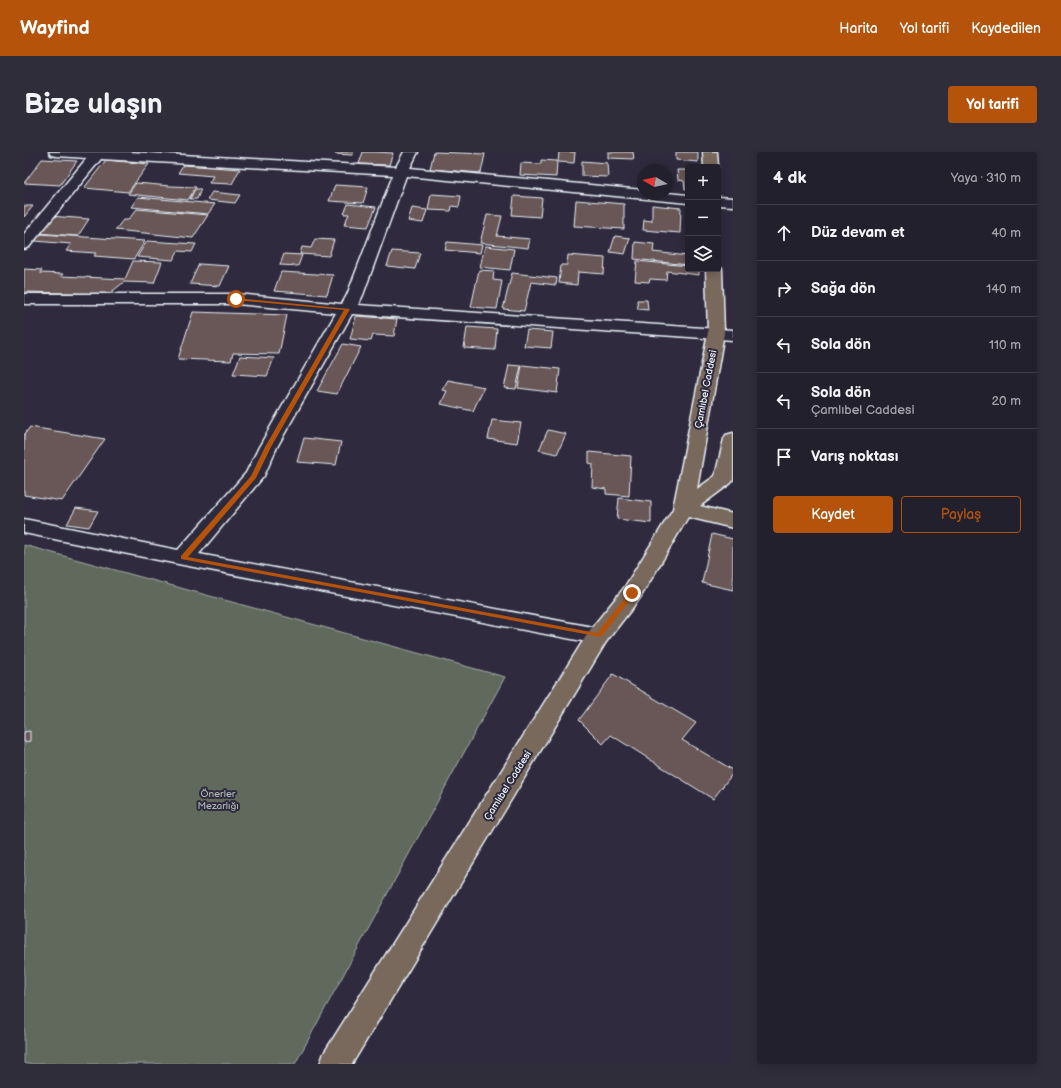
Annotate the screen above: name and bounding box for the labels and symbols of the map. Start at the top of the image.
north arrow [637,164,673,200]
route start [227,290,245,308]
street label: Çamlıbel Caddesi [692,349,719,429]
route end [623,584,641,602]
street label: Çamlıbel Caddesi [482,749,534,822]
park label: Önerler Mezarlığı [197,788,239,812]

